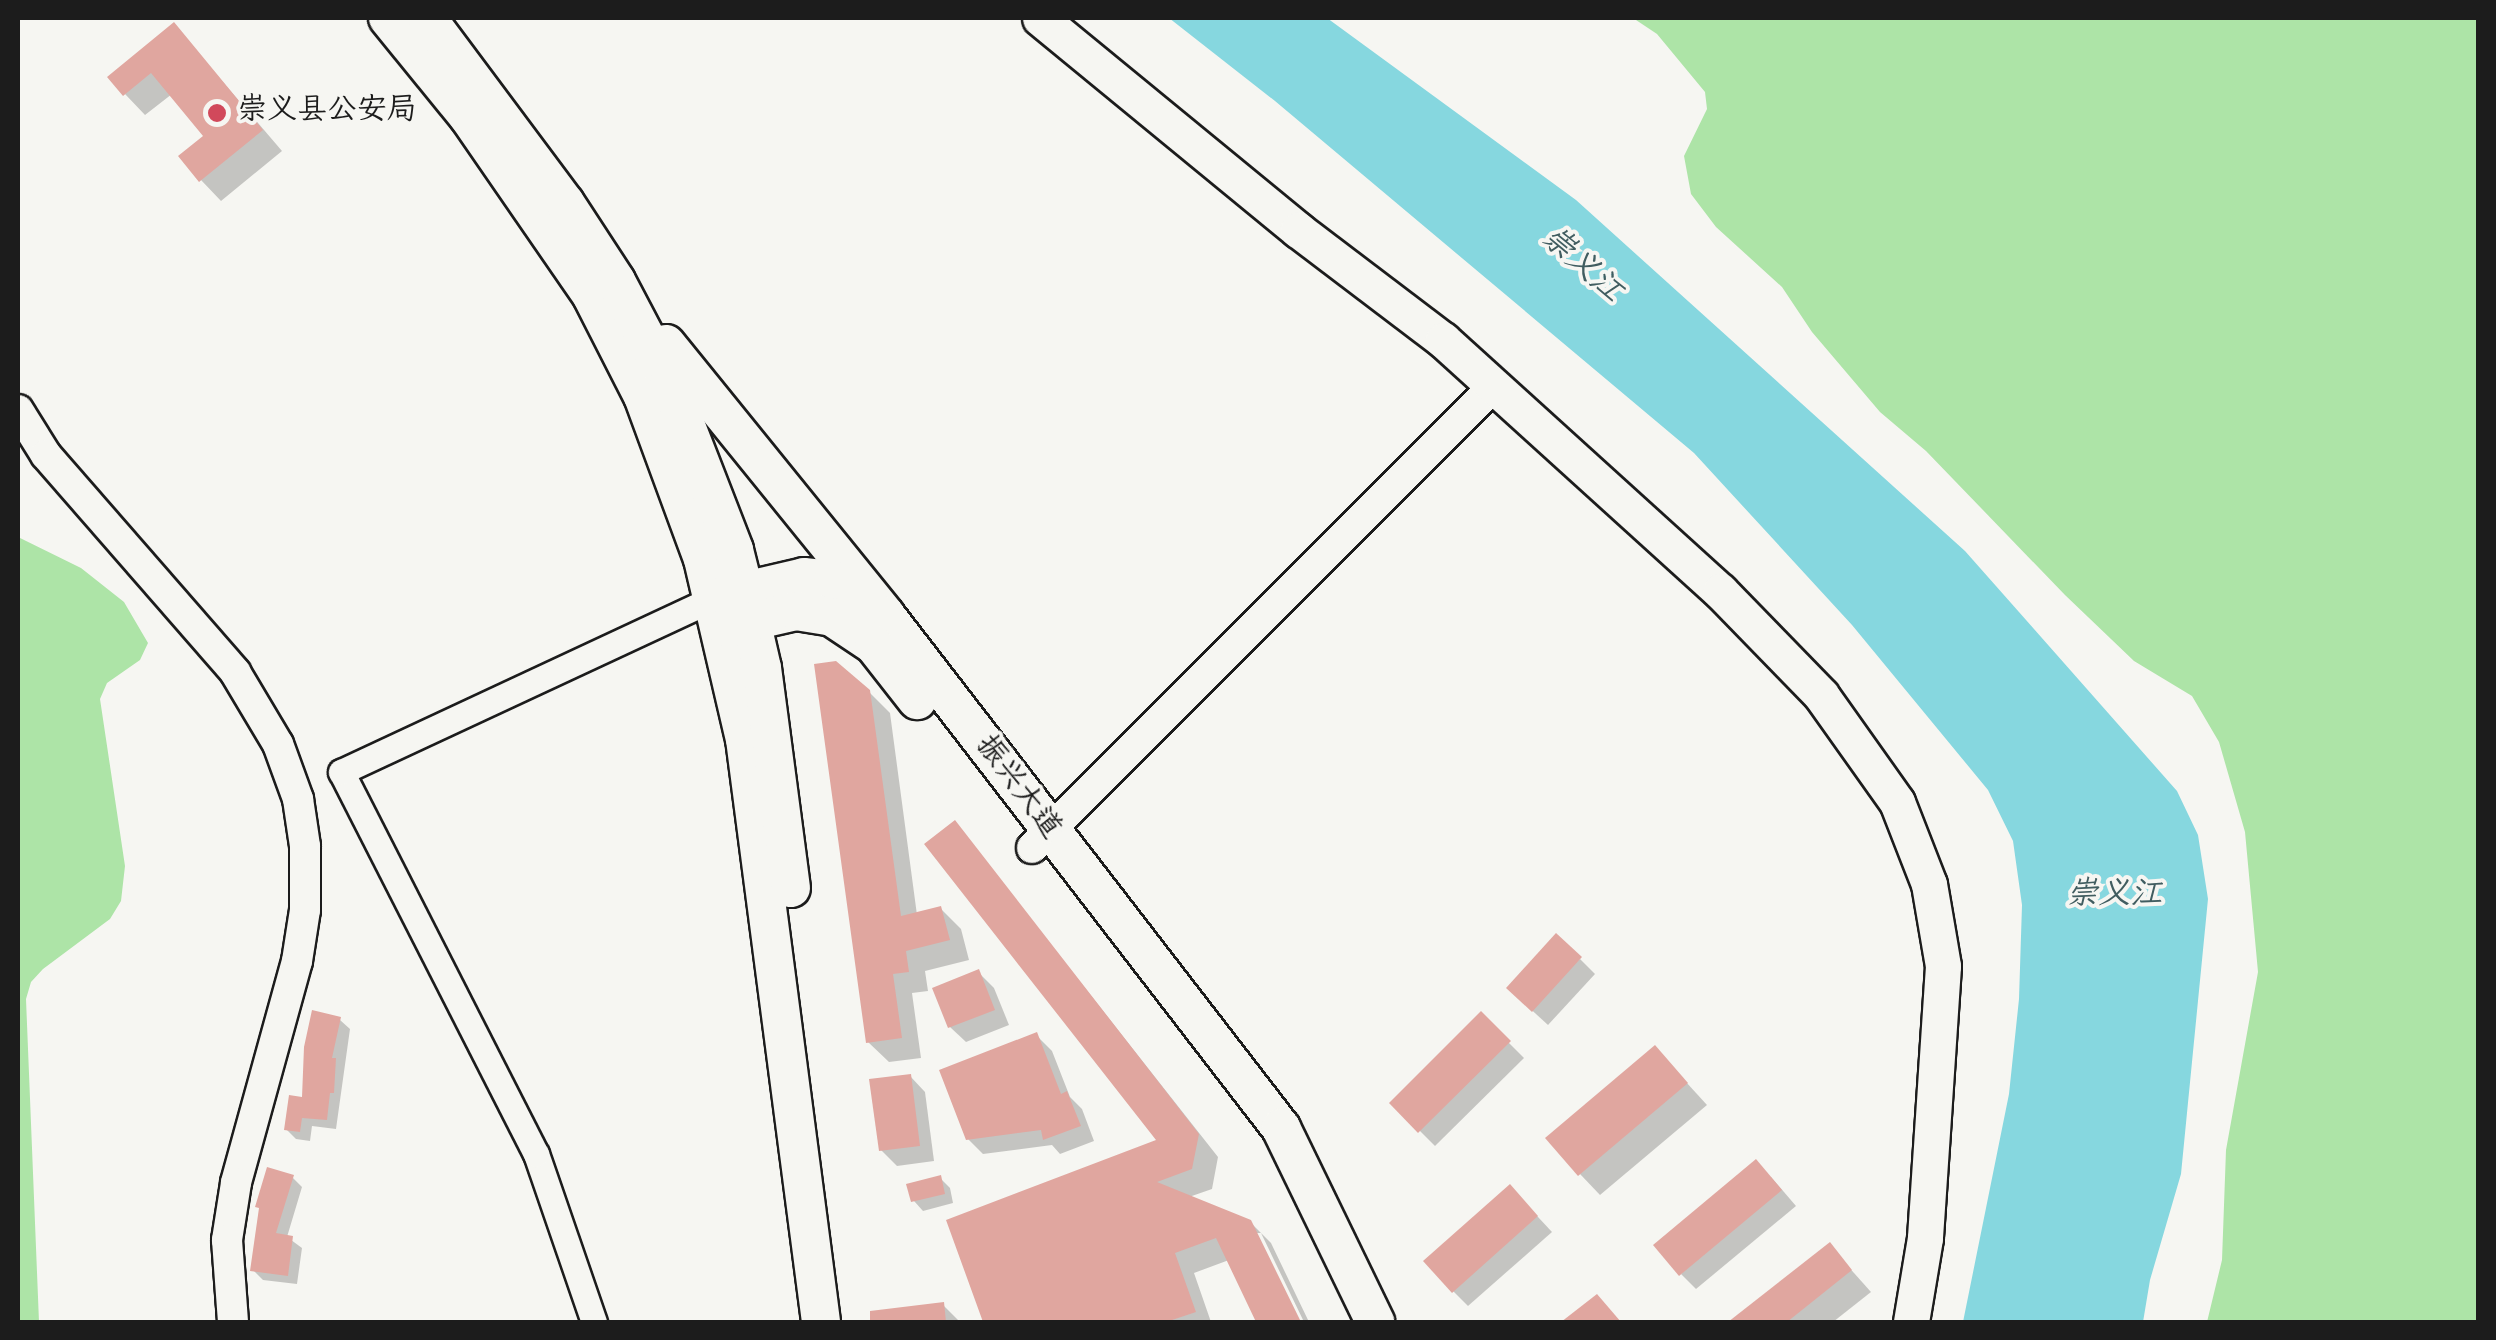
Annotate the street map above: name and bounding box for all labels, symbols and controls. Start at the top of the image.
place label: 崇义县公安局 [237,95,417,131]
marker: 崇义县公安局 [206,102,228,124]
water label: 崇义江 [1531,221,1629,313]
street label: 振兴大道 [966,730,1066,848]
water label: 崇义江 [2066,878,2162,916]

